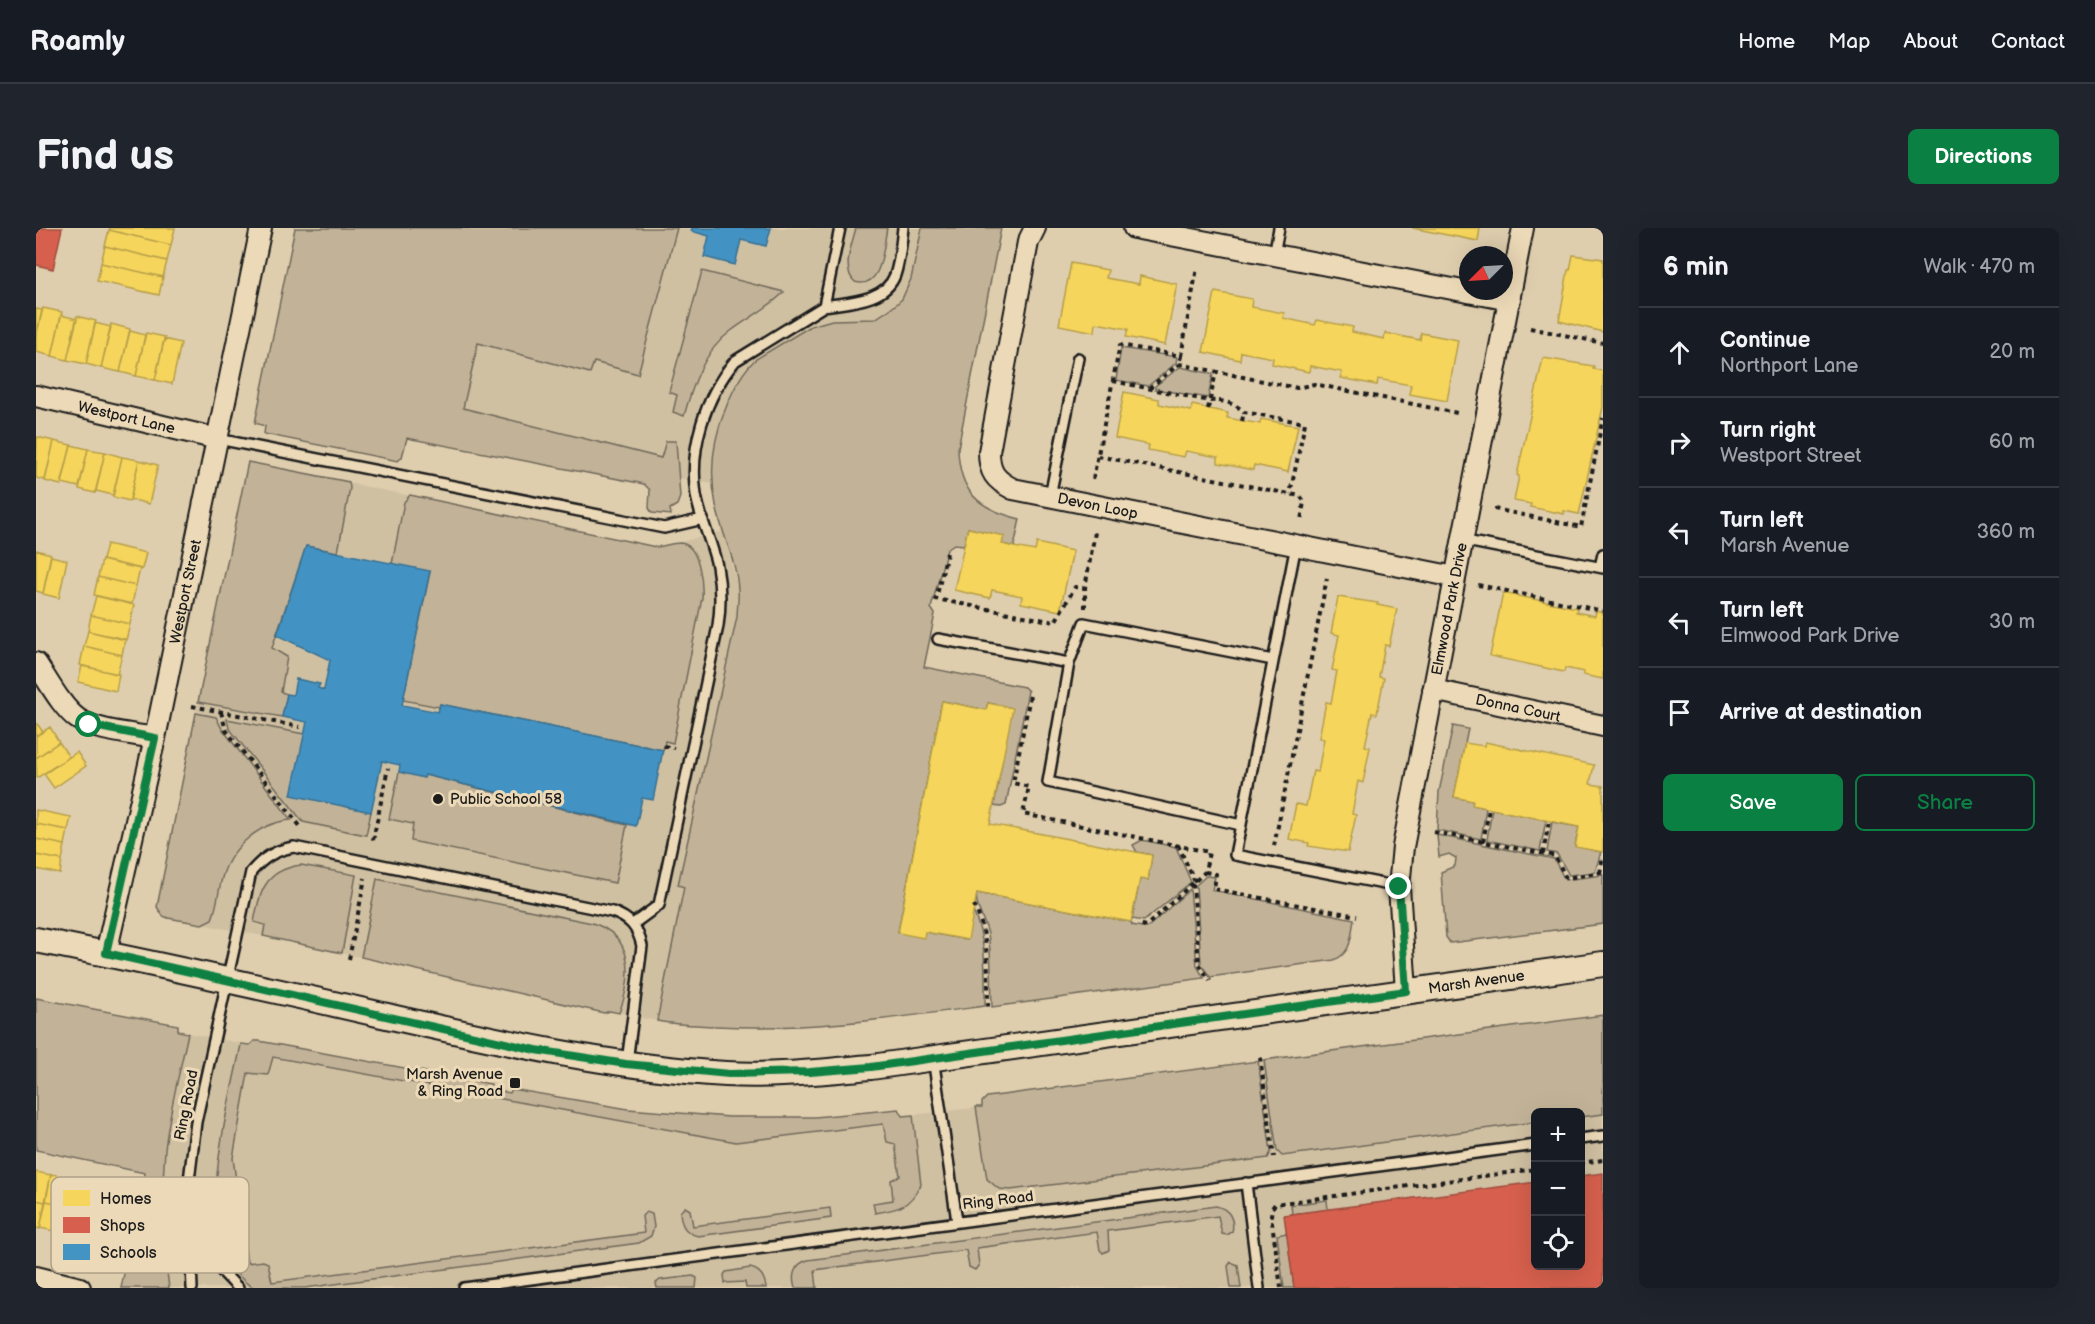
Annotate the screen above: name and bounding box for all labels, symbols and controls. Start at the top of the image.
text: Roamly [30,25,125,58]
text: Home [1738,29,1795,54]
text: Map [1828,29,1870,54]
text: About [1903,29,1958,54]
text: Contact [1991,29,2065,54]
button: Directions [1908,129,2059,184]
text: Find us [36,131,174,182]
north arrow [1459,246,1513,300]
text: 6 min [1663,252,1729,283]
text: Walk · 470 m [1924,255,2035,279]
text: Continue [1720,327,1810,354]
icon: ahead [1663,336,1696,369]
text: 20 m [1990,340,2035,364]
text: Northport Lane [1720,354,1858,378]
street label: Westport Lane [76,397,177,439]
text: Turn right [1720,417,1816,444]
icon: right [1663,426,1696,459]
text: 60 m [1989,430,2035,454]
text: Westport Street [1720,444,1861,468]
street label: Devon Loop [1056,489,1140,524]
text: Turn left [1720,507,1804,534]
icon: left [1663,516,1696,549]
text: 360 m [1977,520,2035,544]
text: Marsh Avenue [1720,534,1849,558]
street label: Westport Street [166,537,206,646]
street label: Elmwood Park Drive [1428,541,1472,677]
text: Turn left [1720,597,1804,624]
icon: left [1663,606,1696,639]
text: 30 m [1989,610,2035,634]
text: Elmwood Park Drive [1720,624,1899,648]
street label: Donna Court [1474,690,1563,727]
icon: arrive [1663,696,1696,729]
text: Arrive at destination [1720,699,1922,726]
route start [75,711,101,737]
button: Save [1663,774,1843,831]
button: Share [1855,774,2035,831]
place label: Public School 58 [450,790,562,809]
marker: Public School 58 [431,792,445,806]
route end [1385,873,1411,899]
street label: Marsh Avenue [1427,966,1526,998]
place label: Marsh Avenue & Ring Road [406,1065,503,1101]
street label: Ring Road [170,1068,203,1142]
marker: Marsh Avenue & Ring Road [508,1076,522,1090]
map controls [1531,1108,1585,1270]
button: + [1531,1108,1585,1162]
button: − [1531,1162,1585,1216]
legend [51,1177,249,1273]
street label: Ring Road [961,1187,1035,1214]
text: Homes [100,1190,152,1209]
button: locate [1531,1216,1585,1270]
text: Shops [100,1217,145,1236]
text: Schools [100,1244,157,1263]

